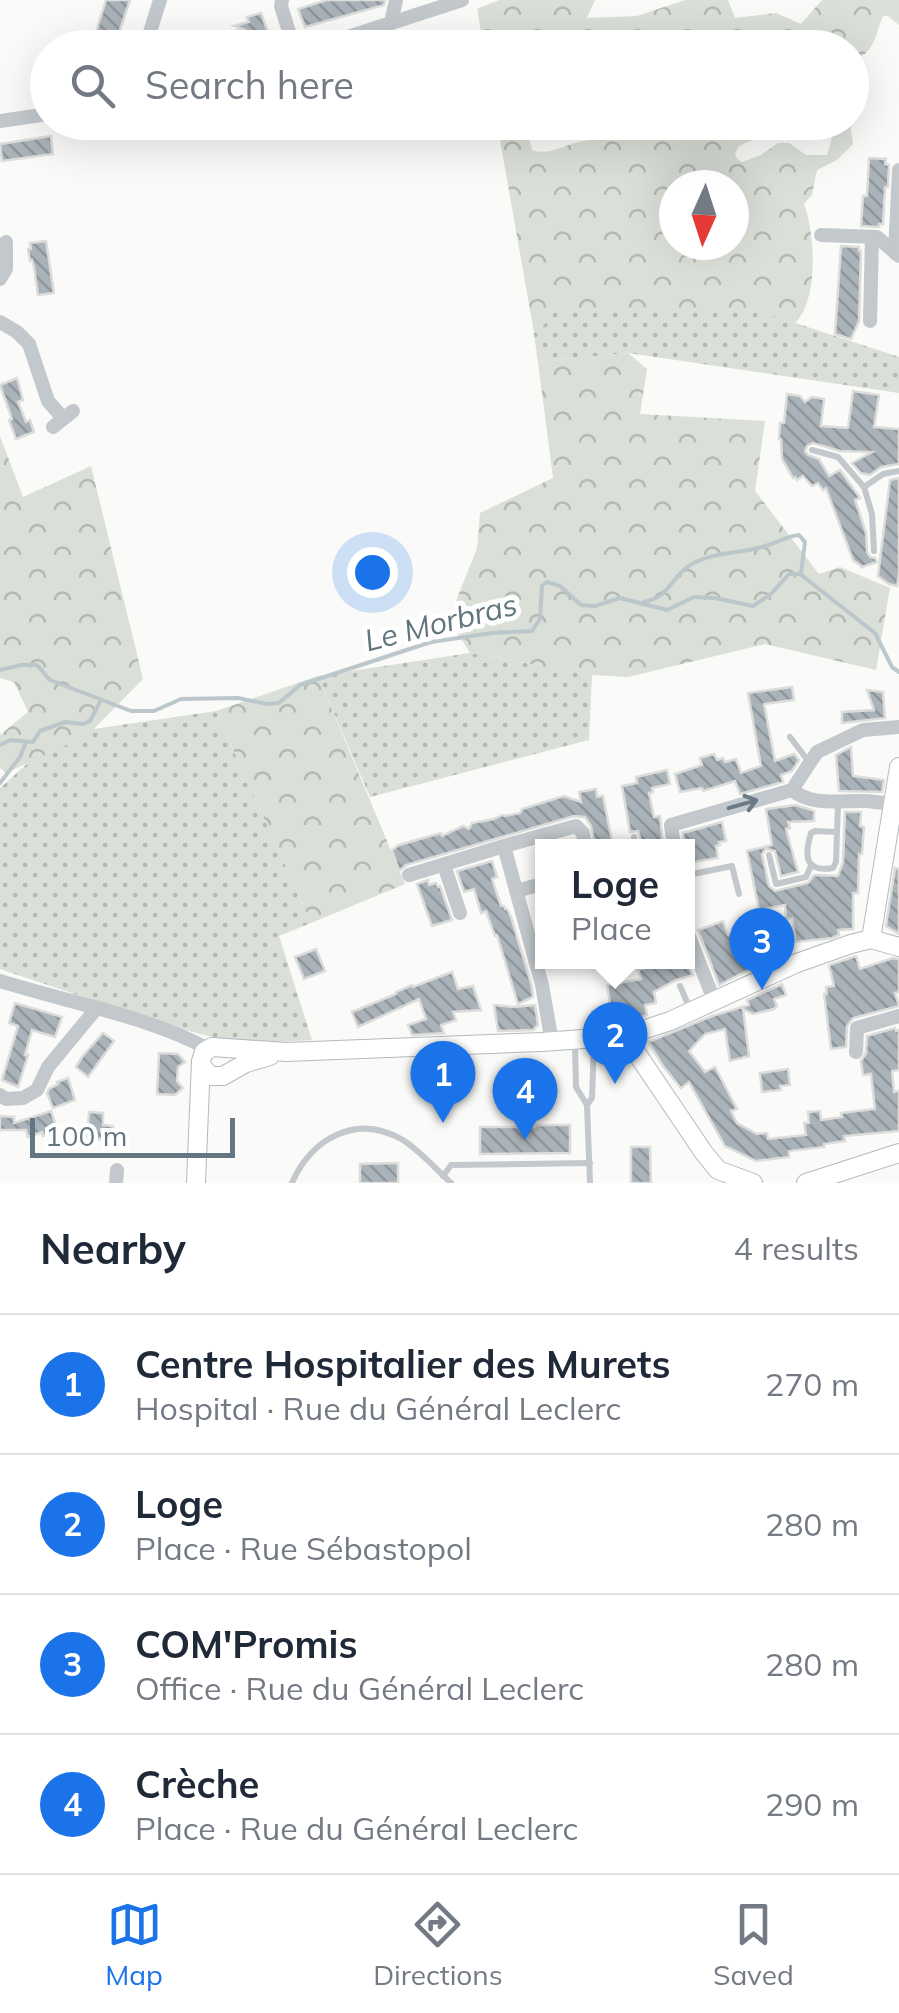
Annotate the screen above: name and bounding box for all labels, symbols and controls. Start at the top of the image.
search box [30,30,869,140]
icon: search [65,58,120,113]
text: Search here [145,61,354,109]
north arrow [659,170,749,260]
your location [347,547,398,598]
water label: Le Morbras [361,585,521,659]
one-way arrow [727,794,759,812]
popup [535,839,695,969]
text: Loge [571,860,659,908]
text: Place [571,908,652,948]
pin: 3 [730,908,794,990]
pin: 2 [582,1002,648,1084]
pin: 1 [410,1040,476,1123]
pin: 4 [492,1058,558,1140]
scale bar [30,1113,235,1158]
text: 100 m [45,1118,127,1153]
text: Nearby [40,1222,186,1275]
text: 4 results [734,1228,859,1268]
text: Centre Hospitalier des Murets [135,1340,670,1388]
text: 1 [63,1364,82,1404]
text: 270 m [765,1364,859,1404]
text: Hospital · Rue du Général Leclerc [135,1388,621,1428]
text: Loge [135,1480,223,1528]
text: 2 [63,1504,82,1544]
text: 280 m [765,1504,859,1544]
text: Place · Rue Sébastopol [135,1528,472,1568]
text: COM'Promis [135,1620,358,1668]
text: 3 [63,1644,82,1684]
text: 280 m [765,1644,859,1684]
text: Office · Rue du Général Leclerc [135,1668,584,1708]
text: Crèche [135,1760,259,1808]
text: 4 [63,1784,82,1824]
text: 290 m [765,1784,859,1824]
text: Place · Rue du Général Leclerc [135,1808,578,1848]
tab: Map [105,1897,163,1992]
tab: Directions [373,1897,503,1992]
tab: Saved [713,1897,794,1992]

